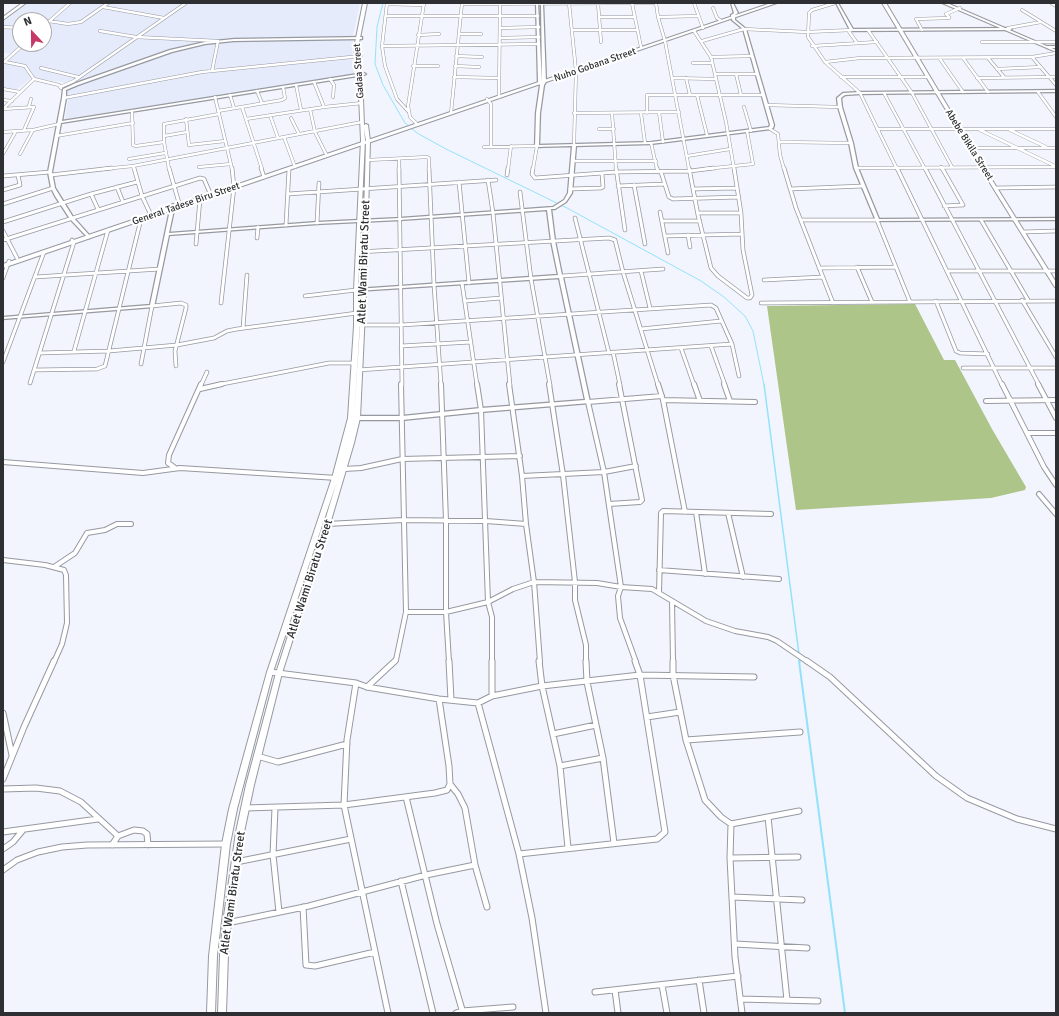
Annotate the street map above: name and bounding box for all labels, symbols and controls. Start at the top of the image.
north arrow [12,12,52,52]
text: N [22,14,34,29]
street label: Gadaa Street [351,43,367,99]
street label: Nuho Gobana Street [552,45,638,85]
street label: Abebe Bikila Street [942,107,996,183]
street label: General Tadese Biru Street [131,180,241,228]
street label: Atlet Wami Biratu Street [355,200,373,324]
street label: Atlet Wami Biratu Street [284,518,336,640]
street label: Atlet Wami Biratu Street [217,830,249,956]

